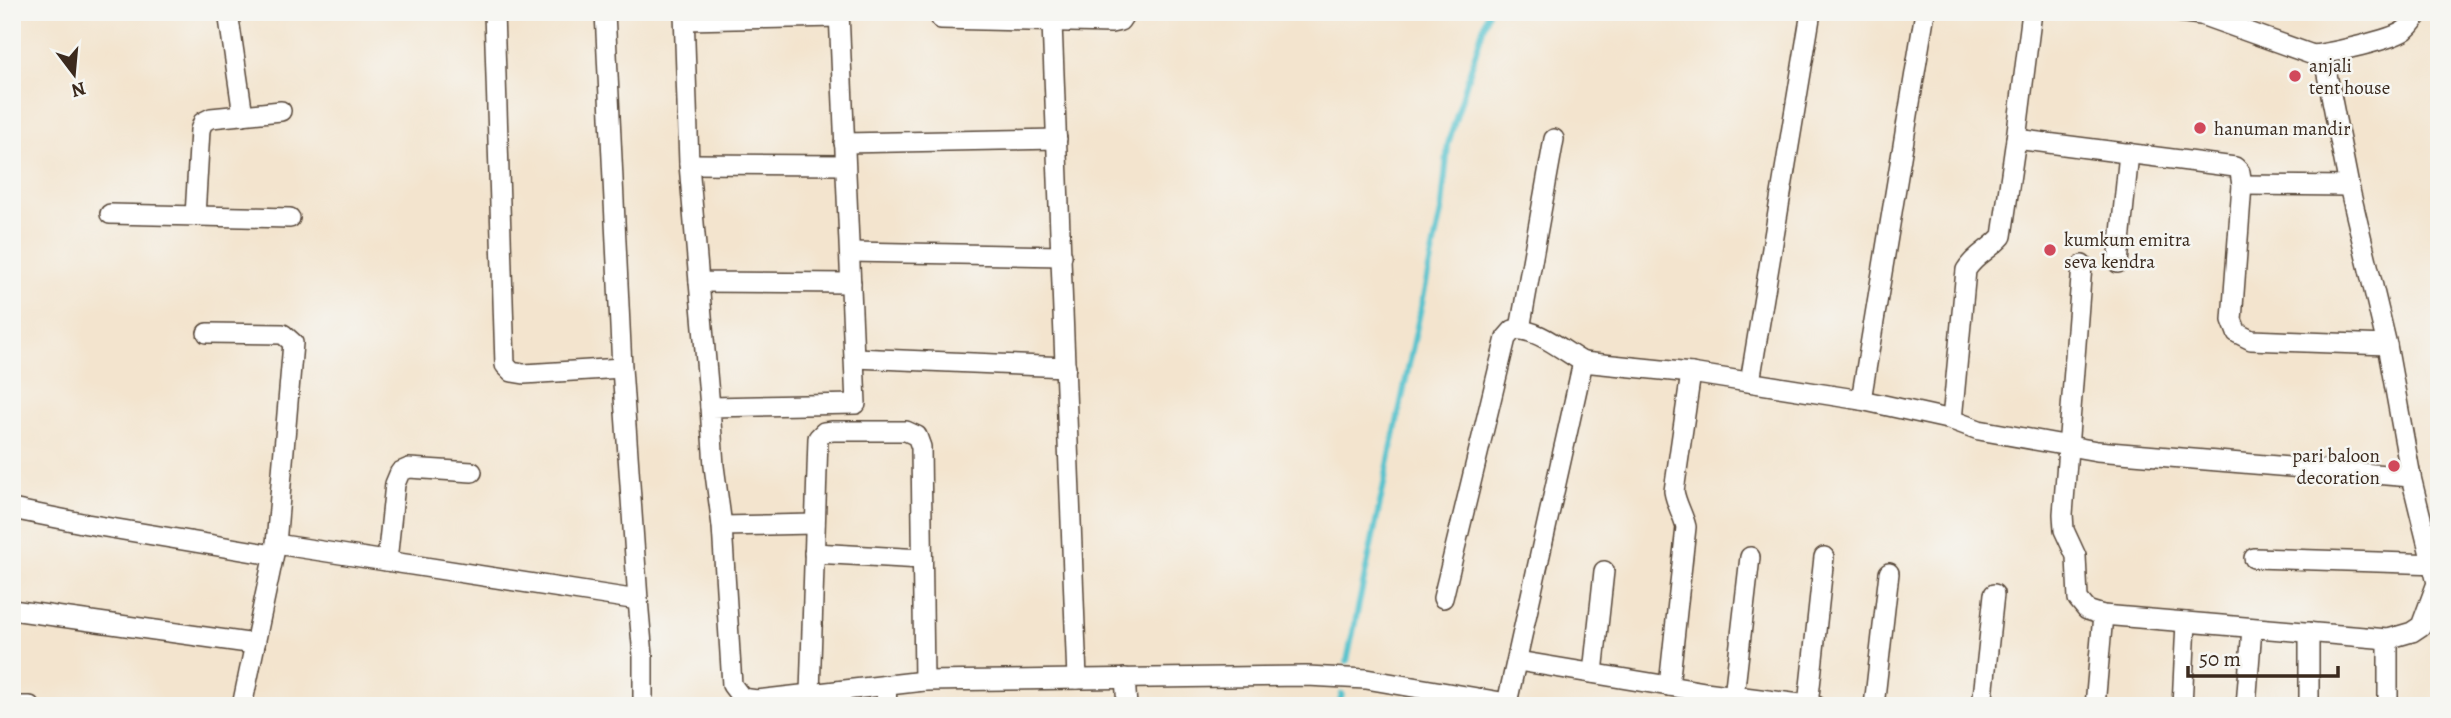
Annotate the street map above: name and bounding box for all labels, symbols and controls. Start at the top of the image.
north arrow [38,38,108,108]
place label: anjali tent house [2309,53,2390,101]
marker: anjali tent house [2287,68,2303,84]
text: N [68,75,89,104]
place label: hanuman mandir [2214,116,2350,142]
marker: hanuman mandir [2192,120,2208,136]
place label: kumkum emitra seva kendra [2064,227,2191,275]
marker: kumkum emitra seva kendra [2042,242,2058,258]
place label: pari baloon decoration [2292,443,2380,491]
marker: pari baloon decoration [2386,458,2402,474]
scale bar [2188,634,2339,678]
text: 50 m [2199,645,2241,673]

